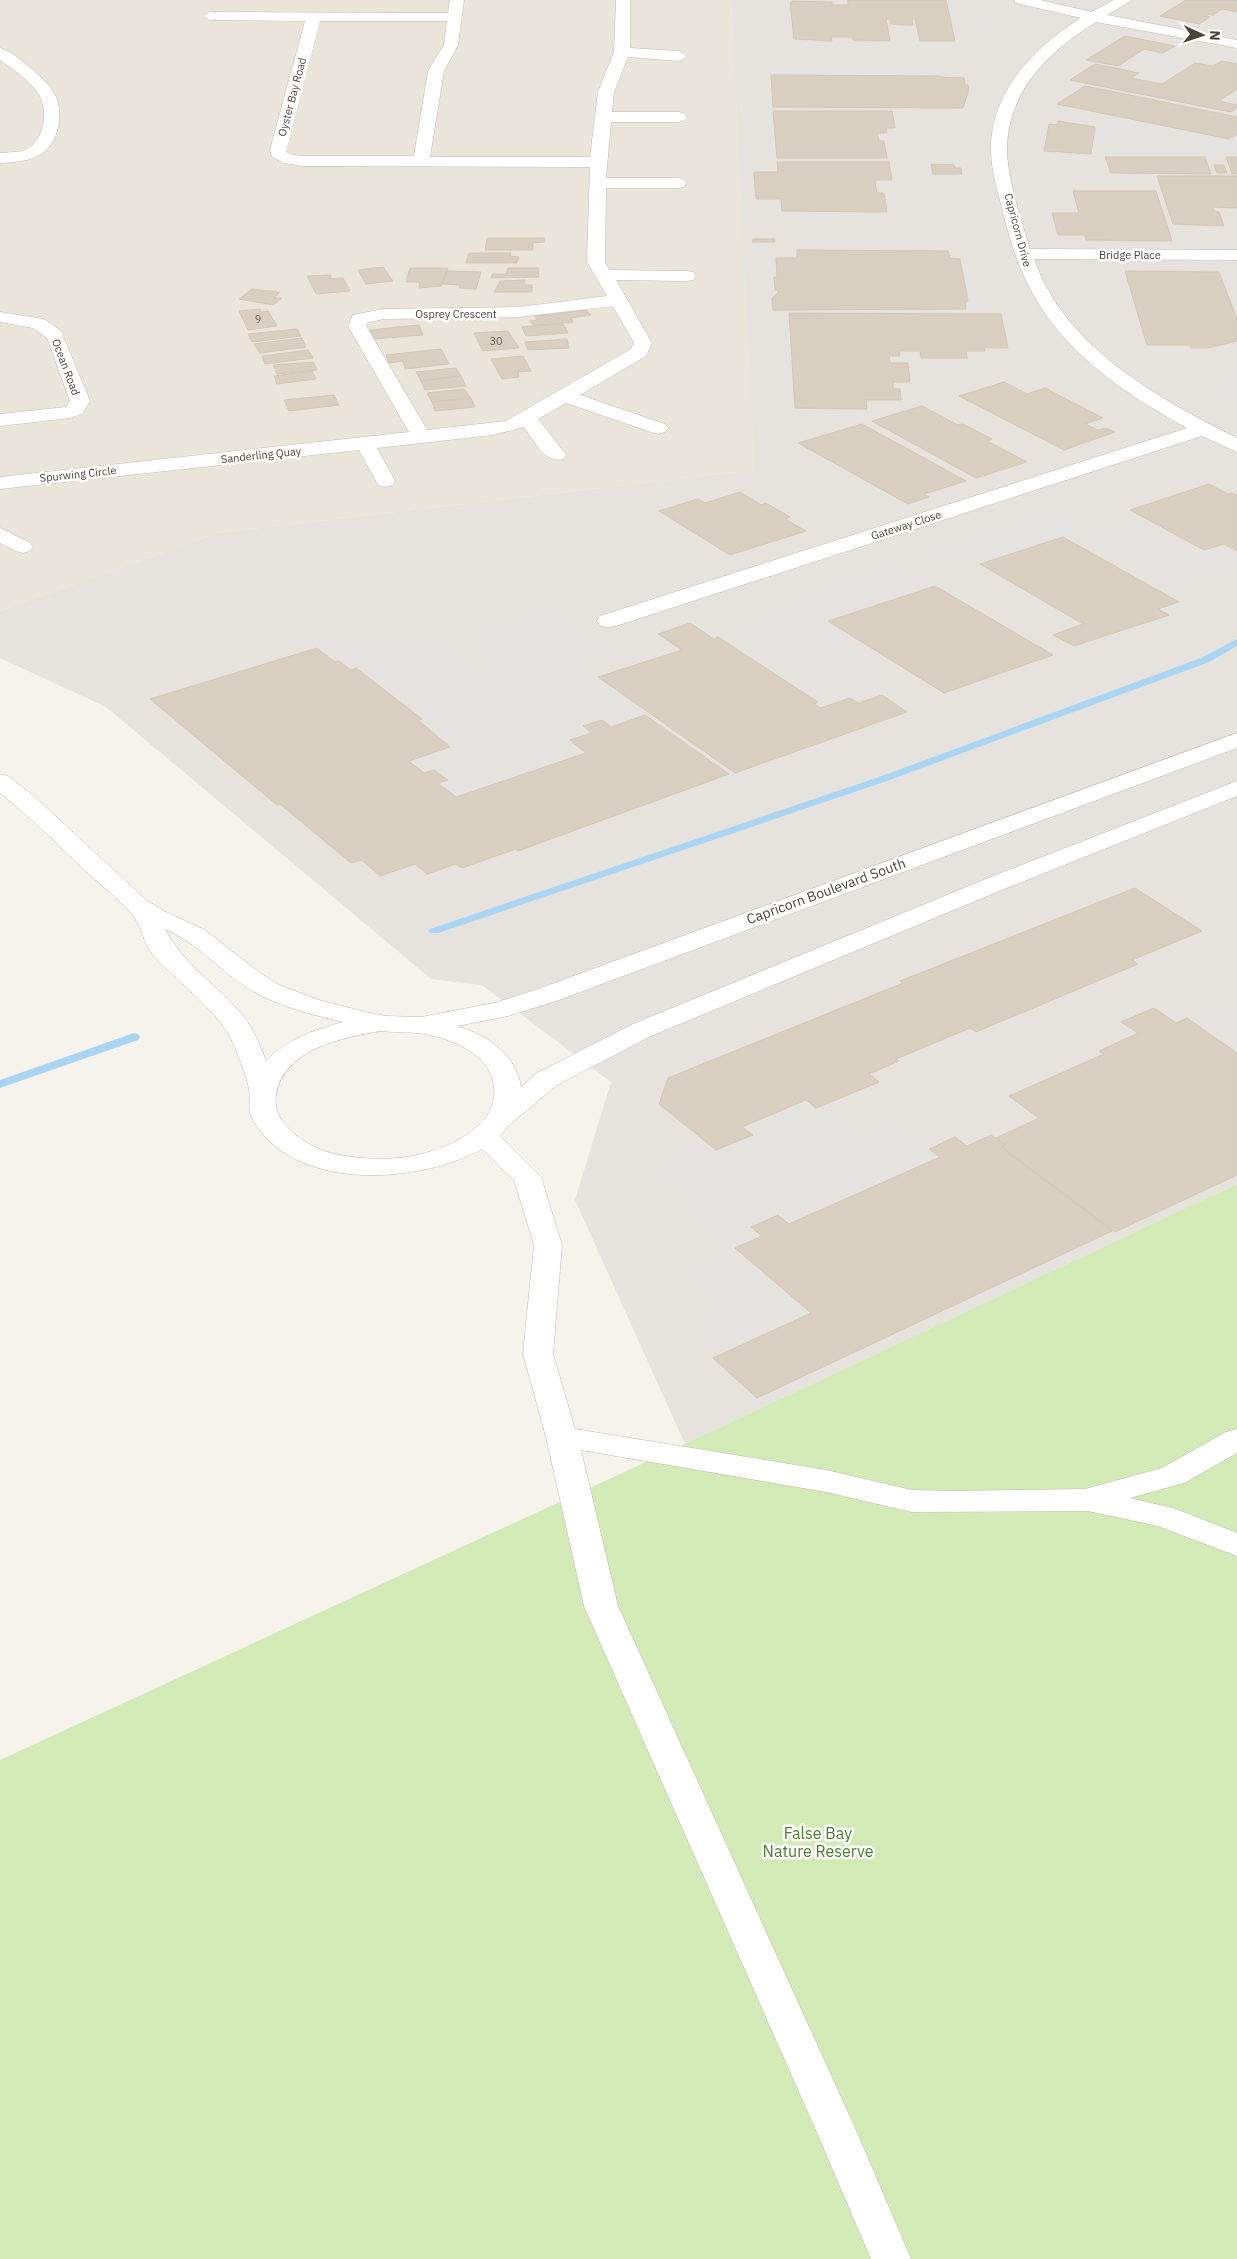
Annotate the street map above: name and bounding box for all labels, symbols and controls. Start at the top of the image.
north arrow [1177,10,1227,60]
text: N [1206,30,1224,41]
street label: Oyster Bay Road [275,56,309,138]
street label: Capricorn Drive [1001,192,1035,268]
street label: Bridge Place [1099,248,1161,262]
street label: Osprey Crescent [415,307,497,321]
house number: 9 [255,312,261,326]
house number: 30 [489,334,503,348]
street label: Ocean Road [49,337,83,397]
street label: Sanderling Quay [220,444,302,466]
street label: Spurwing Circle [39,463,117,485]
street label: Gateway Close [869,507,943,543]
street label: Capricorn Boulevard South [744,854,908,928]
park label: False Bay Nature Reserve [763,1823,874,1861]

